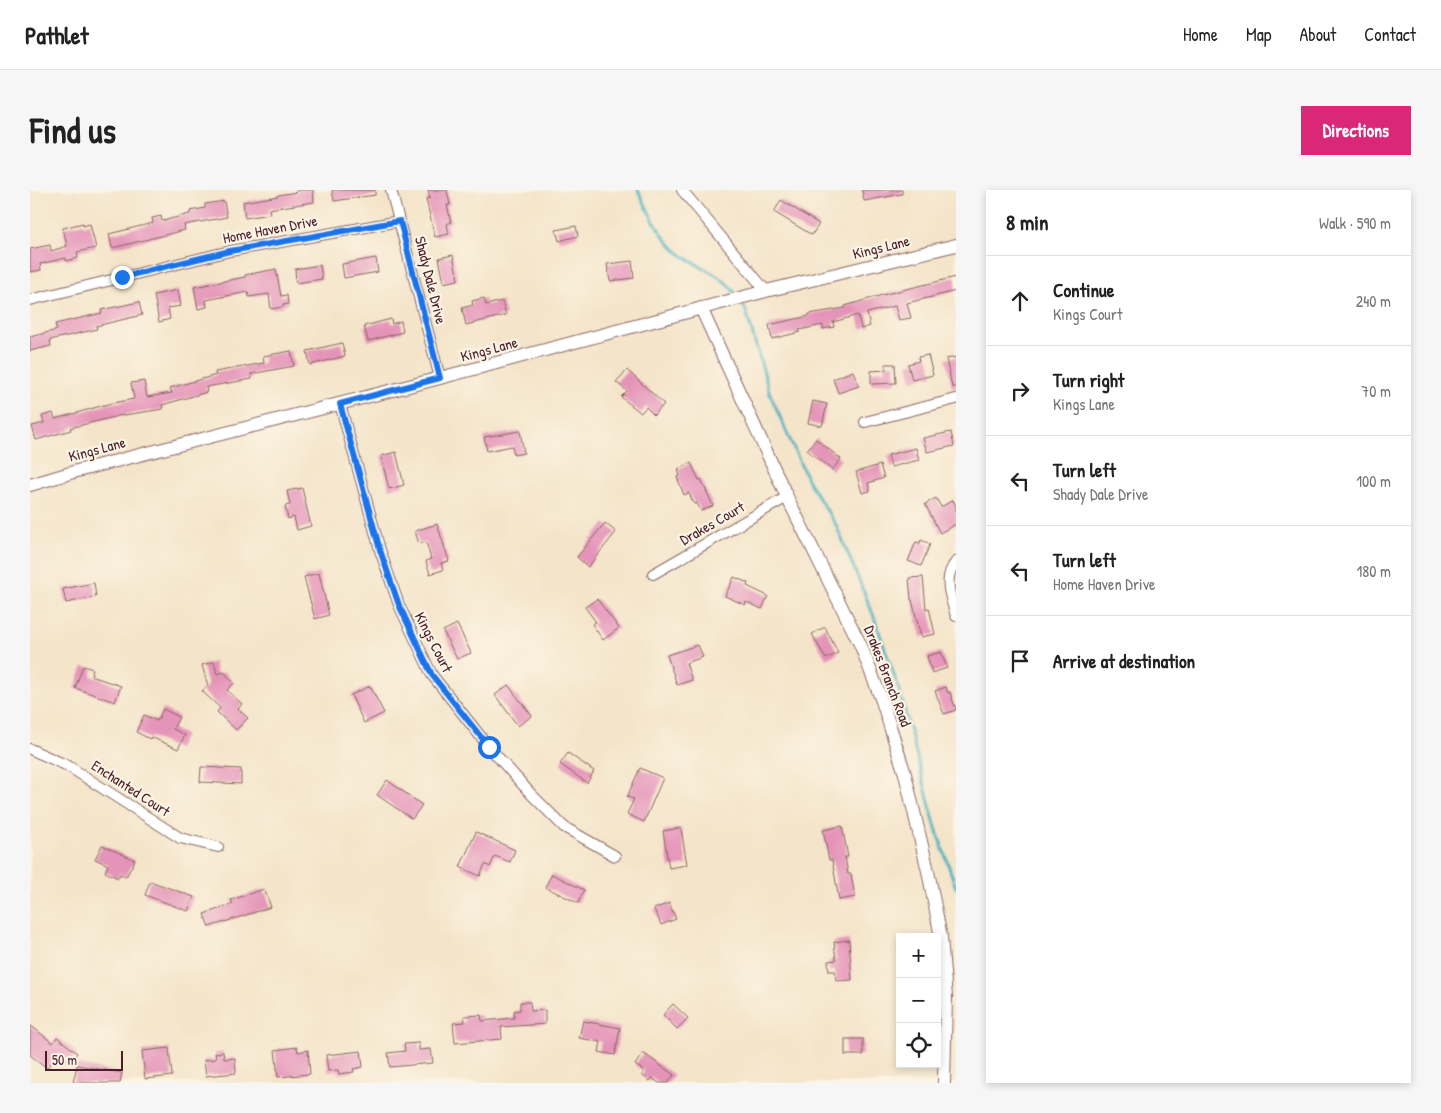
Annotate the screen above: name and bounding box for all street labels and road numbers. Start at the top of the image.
street label: Home Haven Drive [221,210,319,248]
street label: Kings Lane [850,230,912,264]
street label: Shady Dale Drive [410,234,452,326]
street label: Kings Lane [458,331,520,367]
street label: Kings Lane [66,431,128,467]
street label: Drakes Court [676,496,749,550]
street label: Kings Court [410,608,459,677]
street label: Drakes Branch Road [859,623,917,730]
street label: Enchanted Court [88,755,175,822]

